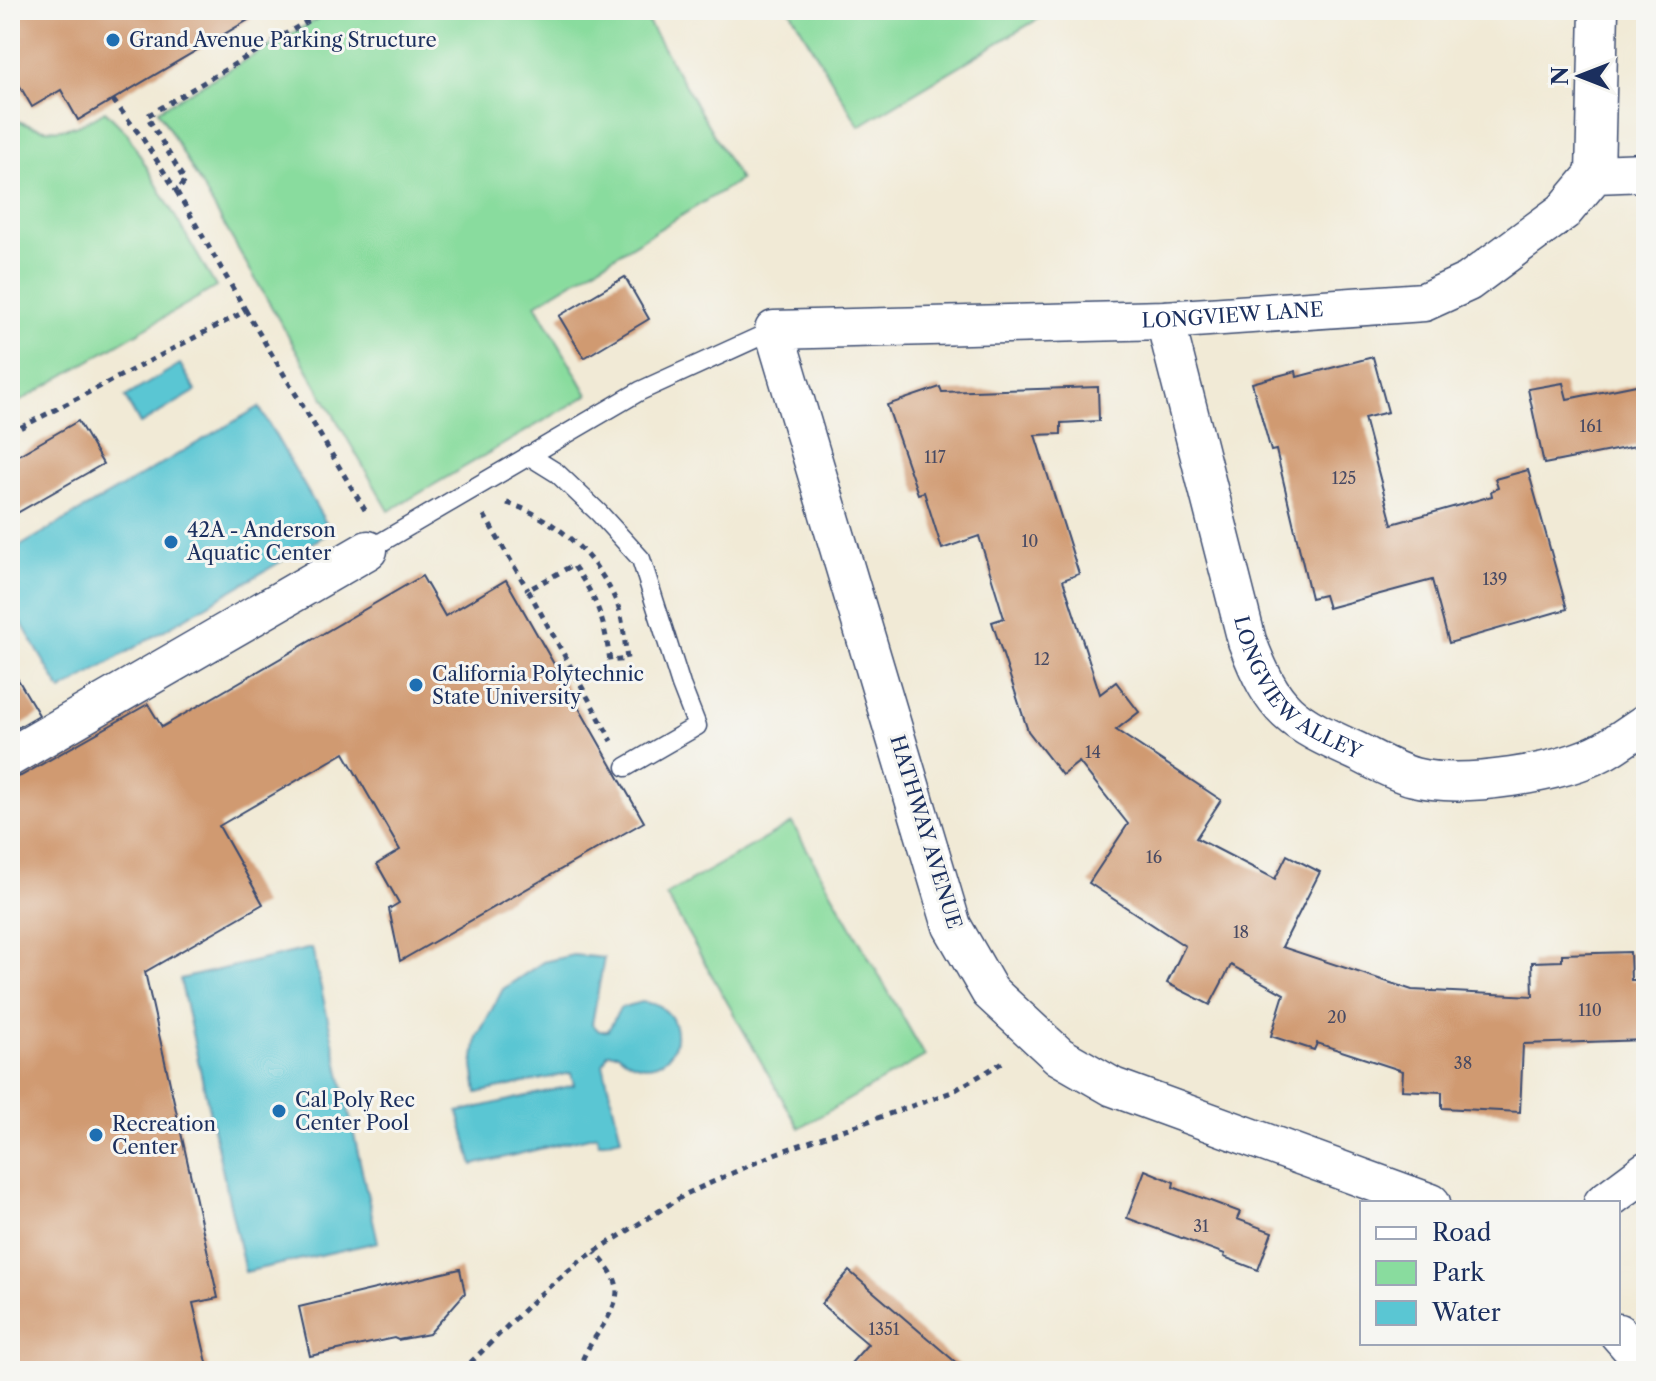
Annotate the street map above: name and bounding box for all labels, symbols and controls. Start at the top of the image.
place label: Grand Avenue Parking Structure [129,28,437,52]
marker: Grand Avenue Parking Structure [104,31,122,49]
north arrow [1540,36,1620,116]
text: N [1547,66,1574,86]
street label: LONGVIEW LANE [1141,297,1324,333]
house number: 161 [1580,416,1603,436]
house number: 117 [924,447,946,467]
house number: 125 [1332,468,1356,488]
place label: 42A - Anderson Aquatic Center [186,518,336,565]
house number: 10 [1022,531,1038,551]
marker: 42A - Anderson Aquatic Center [162,533,180,551]
house number: 139 [1483,569,1507,589]
street label: LONGVIEW ALLEY [1229,613,1366,764]
house number: 12 [1034,649,1050,669]
place label: California Polytechnic State University [432,662,644,709]
marker: California Polytechnic State University [407,676,425,694]
street label: HATHWAY AVENUE [885,732,967,932]
house number: 14 [1085,742,1101,762]
house number: 16 [1146,847,1162,867]
house number: 18 [1233,922,1249,942]
house number: 110 [1578,1000,1602,1020]
house number: 20 [1327,1007,1347,1027]
house number: 38 [1454,1053,1472,1073]
place label: Cal Poly Rec Center Pool [295,1088,415,1135]
marker: Cal Poly Rec Center Pool [270,1102,288,1120]
place label: Recreation Center [112,1112,217,1159]
marker: Recreation Center [87,1126,105,1144]
legend [1360,1201,1620,1345]
house number: 31 [1193,1216,1209,1236]
text: Road [1432,1218,1492,1247]
text: Park [1432,1258,1485,1287]
text: Water [1431,1298,1501,1327]
house number: 1351 [869,1319,900,1339]

